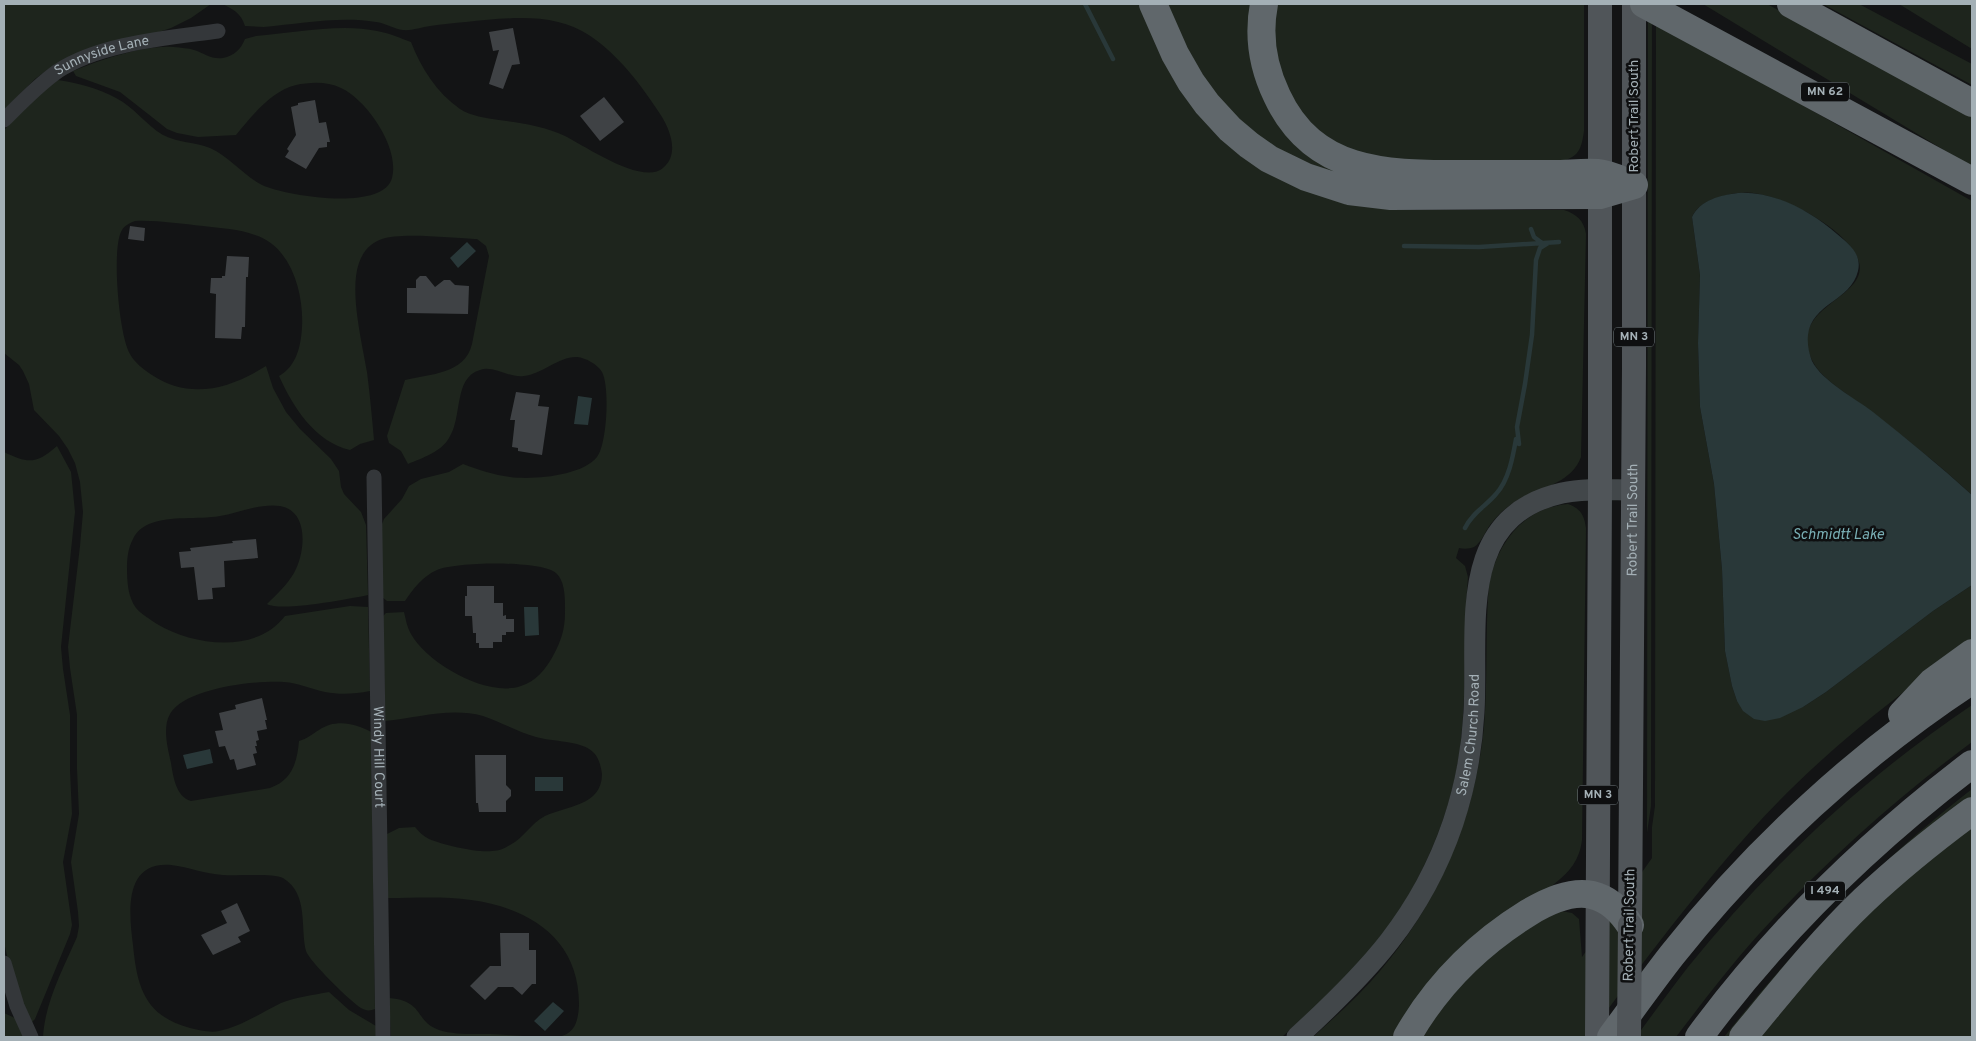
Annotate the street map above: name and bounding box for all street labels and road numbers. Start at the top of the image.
street label: Sunnyside Lane [51,32,151,80]
street label: Robert Trail South [1626,60,1643,172]
road number: MN 62 [1801,82,1849,101]
road number: MN 3 [1614,328,1654,347]
street label: Robert Trail South [1624,463,1642,577]
street label: Salem Church Road [1453,674,1483,798]
street label: Windy Hill Court [369,706,388,808]
road number: MN 3 [1578,786,1618,804]
street label: Robert Trail South [1621,868,1639,982]
road number: I 494 [1805,881,1845,900]

